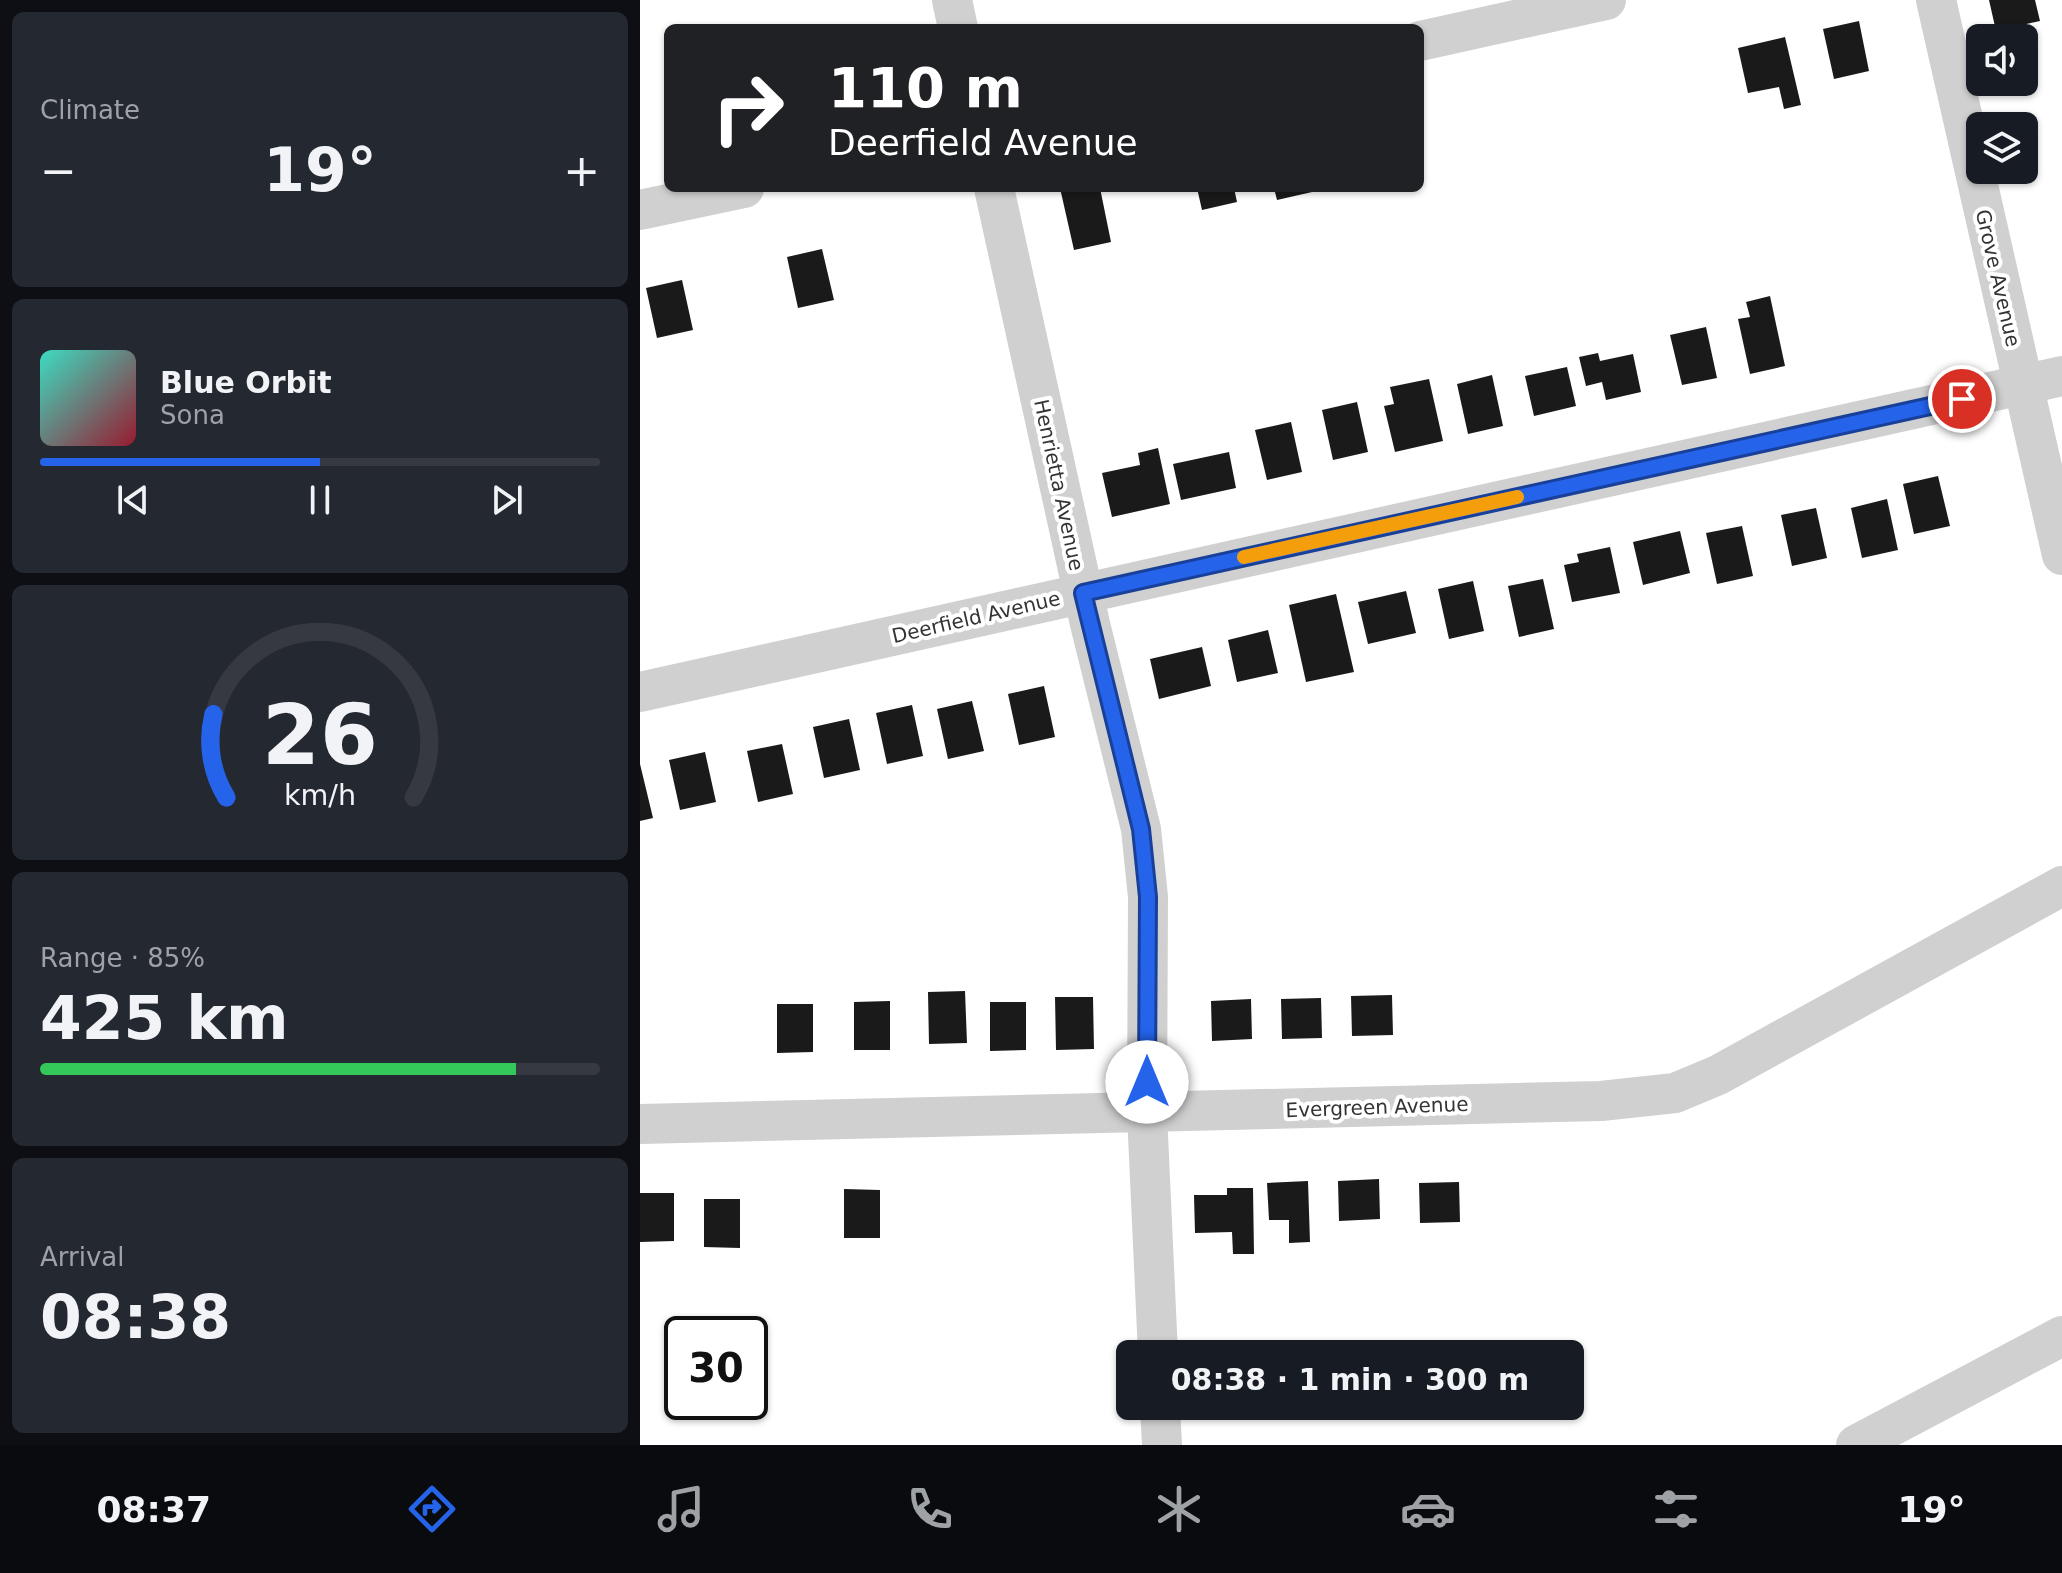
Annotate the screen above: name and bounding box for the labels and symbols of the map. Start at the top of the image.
street label: Grove Avenue [1971,207,2025,349]
pin [1928,365,1996,433]
street label: Henrietta Avenue [1029,397,1089,573]
street label: Deerfield Avenue [889,586,1063,648]
position arrow [1105,1040,1189,1124]
street label: Evergreen Avenue [1285,1092,1469,1122]
speed limit sign: 30 [664,1316,768,1420]

